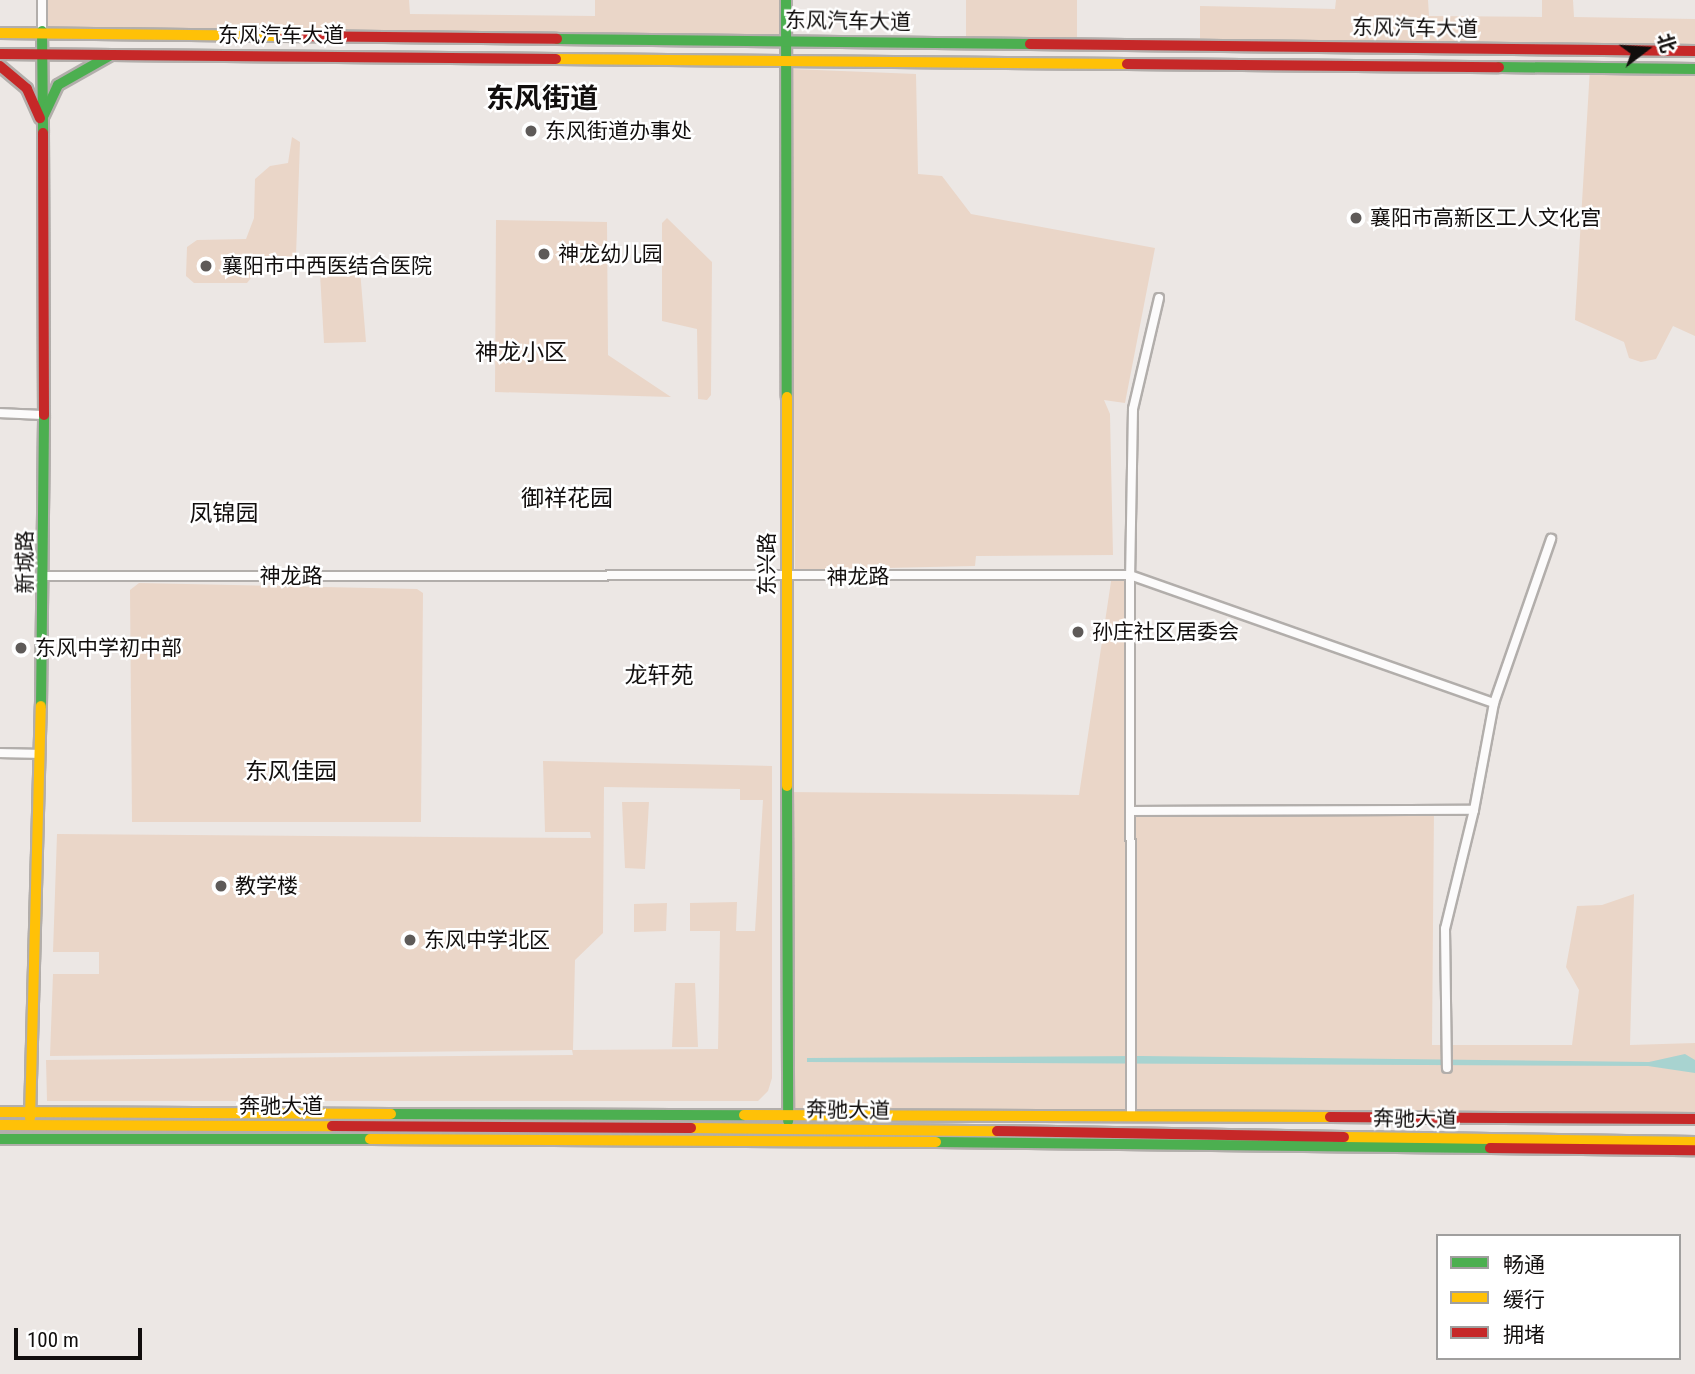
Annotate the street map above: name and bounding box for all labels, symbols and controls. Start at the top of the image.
street label: 东风汽车大道 [785,7,911,35]
street label: 东风汽车大道 [1352,14,1478,42]
north arrow [1611,14,1681,84]
street label: 东风汽车大道 [218,22,344,48]
text: 北 [1653,30,1680,55]
district label: 东风街道 [486,82,598,116]
place label: 东风街道办事处 [545,118,692,144]
marker: 东风街道办事处 [523,123,539,139]
place label: 襄阳市高新区工人文化宫 [1370,205,1601,231]
marker: 襄阳市高新区工人文化宫 [1348,210,1364,226]
place label: 神龙幼儿园 [558,241,663,267]
marker: 神龙幼儿园 [536,246,552,262]
place label: 襄阳市中西医结合医院 [222,253,432,279]
marker: 襄阳市中西医结合医院 [196,256,216,276]
district label: 神龙小区 [475,339,567,367]
district label: 御祥花园 [521,485,613,513]
district label: 凤锦园 [190,500,258,528]
street label: 新城路 [12,531,38,593]
street label: 东兴路 [754,533,780,595]
street label: 神龙路 [260,563,322,589]
street label: 神龙路 [826,564,890,590]
place label: 孙庄社区居委会 [1092,619,1239,645]
marker: 孙庄社区居委会 [1070,624,1086,640]
place label: 东风中学初中部 [35,635,182,661]
marker: 东风中学初中部 [13,640,29,656]
district label: 龙轩苑 [625,662,693,690]
district label: 东风佳园 [245,758,337,786]
place label: 教学楼 [235,873,298,899]
marker: 教学楼 [213,878,229,894]
place label: 东风中学北区 [424,927,550,953]
marker: 东风中学北区 [402,932,418,948]
street label: 奔驰大道 [239,1093,323,1119]
street label: 奔驰大道 [806,1097,890,1123]
street label: 奔驰大道 [1373,1106,1457,1132]
legend [1436,1234,1681,1360]
text: 畅通 [1503,1253,1545,1277]
text: 缓行 [1503,1288,1545,1312]
scale bar [18,1314,145,1358]
text: 拥堵 [1503,1323,1545,1347]
text: 100 m [27,1328,79,1352]

